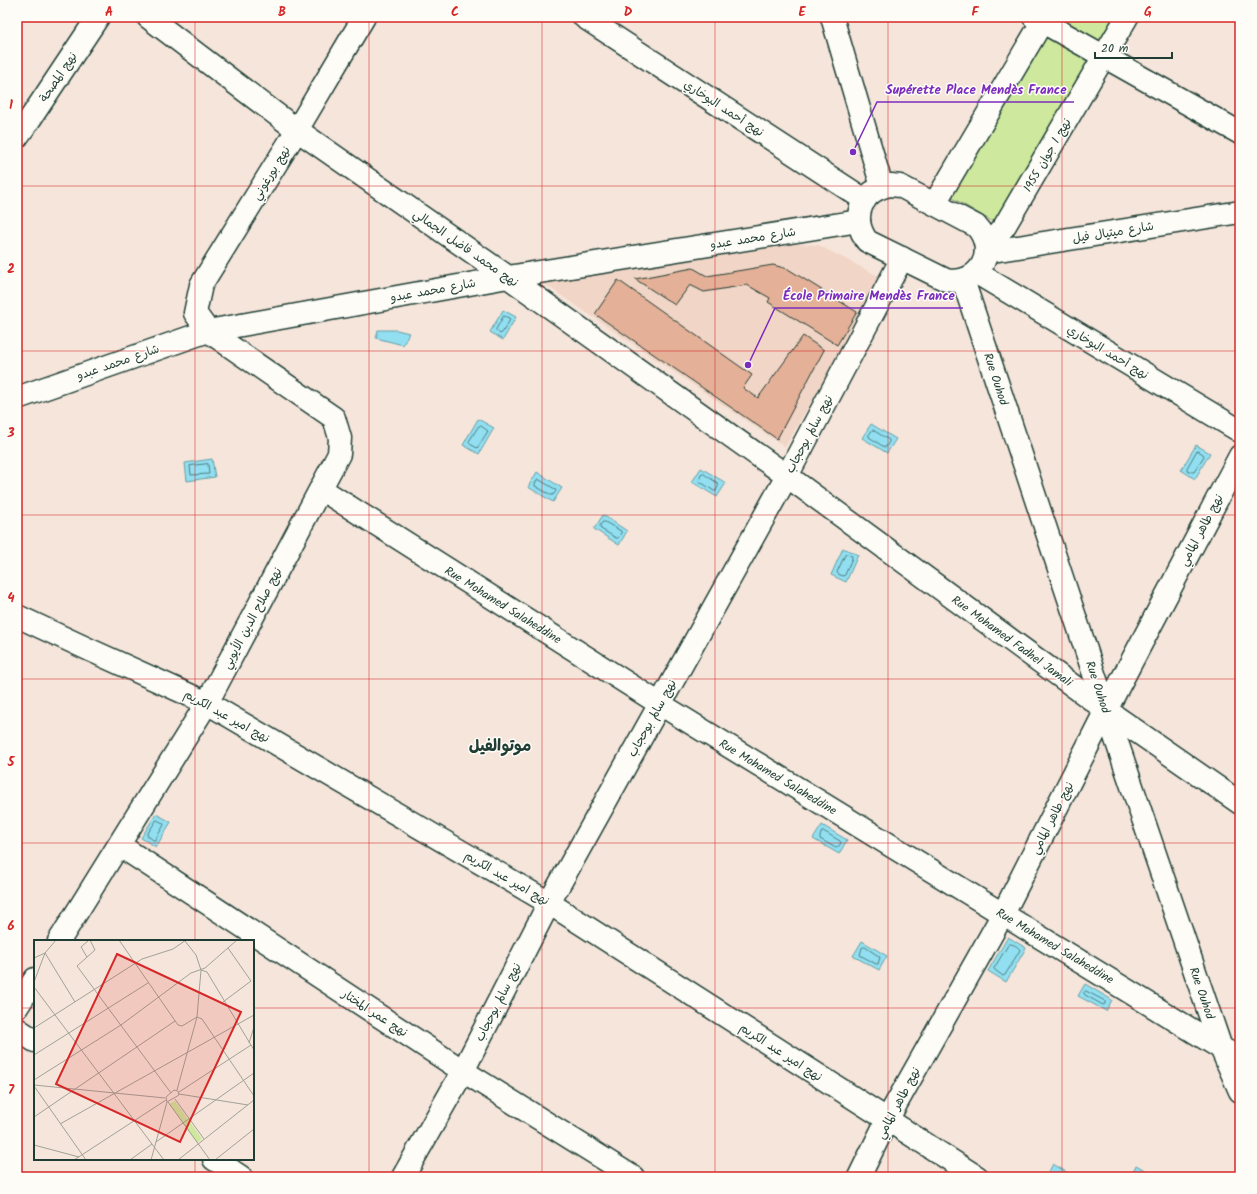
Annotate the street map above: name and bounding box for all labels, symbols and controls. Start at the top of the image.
text: A [105,2,113,23]
text: B [278,2,286,23]
text: C [451,2,459,23]
text: D [624,2,633,23]
text: E [798,2,806,23]
text: F [971,2,979,23]
text: G [1144,2,1152,23]
scale bar [1095,34,1172,60]
text: 20 m [1101,39,1129,58]
street label: نهج المصحة [35,48,82,106]
street label: نهج أحمد البوخاري [680,75,768,142]
callout: Supérette Place Mendès France [877,77,1074,102]
text: Supérette Place Mendès France [885,80,1067,101]
text: 1 [9,95,13,116]
street label: نهج 1 جوان 1955 [1018,115,1076,196]
street label: نهج بورغوني [247,143,296,205]
street label: نهج محمد فاضل الجمالي [409,205,522,293]
street label: شارع ميتيال فيل [1071,217,1155,248]
street label: شارع محمد عبدو [708,222,797,255]
text: 2 [7,259,15,280]
street label: شارع محمد عبدو [388,274,477,308]
callout: École Primaire Mendès France [775,283,963,308]
text: École Primaire Mendès France [783,286,956,307]
street label: نهج أحمد البوخاري [1063,320,1152,384]
street label: شارع محمد عبدو [73,339,162,386]
street label: Rue Ouhod [978,351,1013,409]
street label: نهج سالم بوحجاب [781,392,838,477]
text: 3 [6,423,15,444]
street label: نهج طاهر المامي [1174,491,1229,570]
street label: Rue Mohamed Salaheddine [441,562,565,649]
street label: نهج صلاح الدين الأيوبي [218,564,288,673]
text: 4 [7,588,15,609]
street label: Rue Mohamed Fadhel Jamali [947,591,1077,692]
street label: Rue Ouhod [1080,659,1115,717]
street label: نهج سالم بوحجاب [623,676,682,761]
street label: نهج امير عبد الكريم [180,685,273,748]
district label: موتوالفيل [469,734,531,759]
street label: Rue Mohamed Salaheddine [715,735,841,821]
text: 5 [7,752,16,773]
street label: نهج طاهر المامي [1026,779,1080,858]
street label: نهج امير عبد الكريم [461,846,553,911]
street label: Rue Mohamed Salaheddine [992,904,1118,990]
text: 6 [7,916,15,937]
inset map [34,940,254,1160]
street label: نهج سالم بوحجاب [470,959,526,1045]
street label: Rue Ouhod [1184,965,1220,1023]
street label: نهج عمر المختار [337,984,411,1042]
street label: نهج امير عبد الكريم [736,1018,826,1086]
street label: نهج طاهر المامي [871,1064,926,1143]
text: 7 [8,1080,15,1101]

